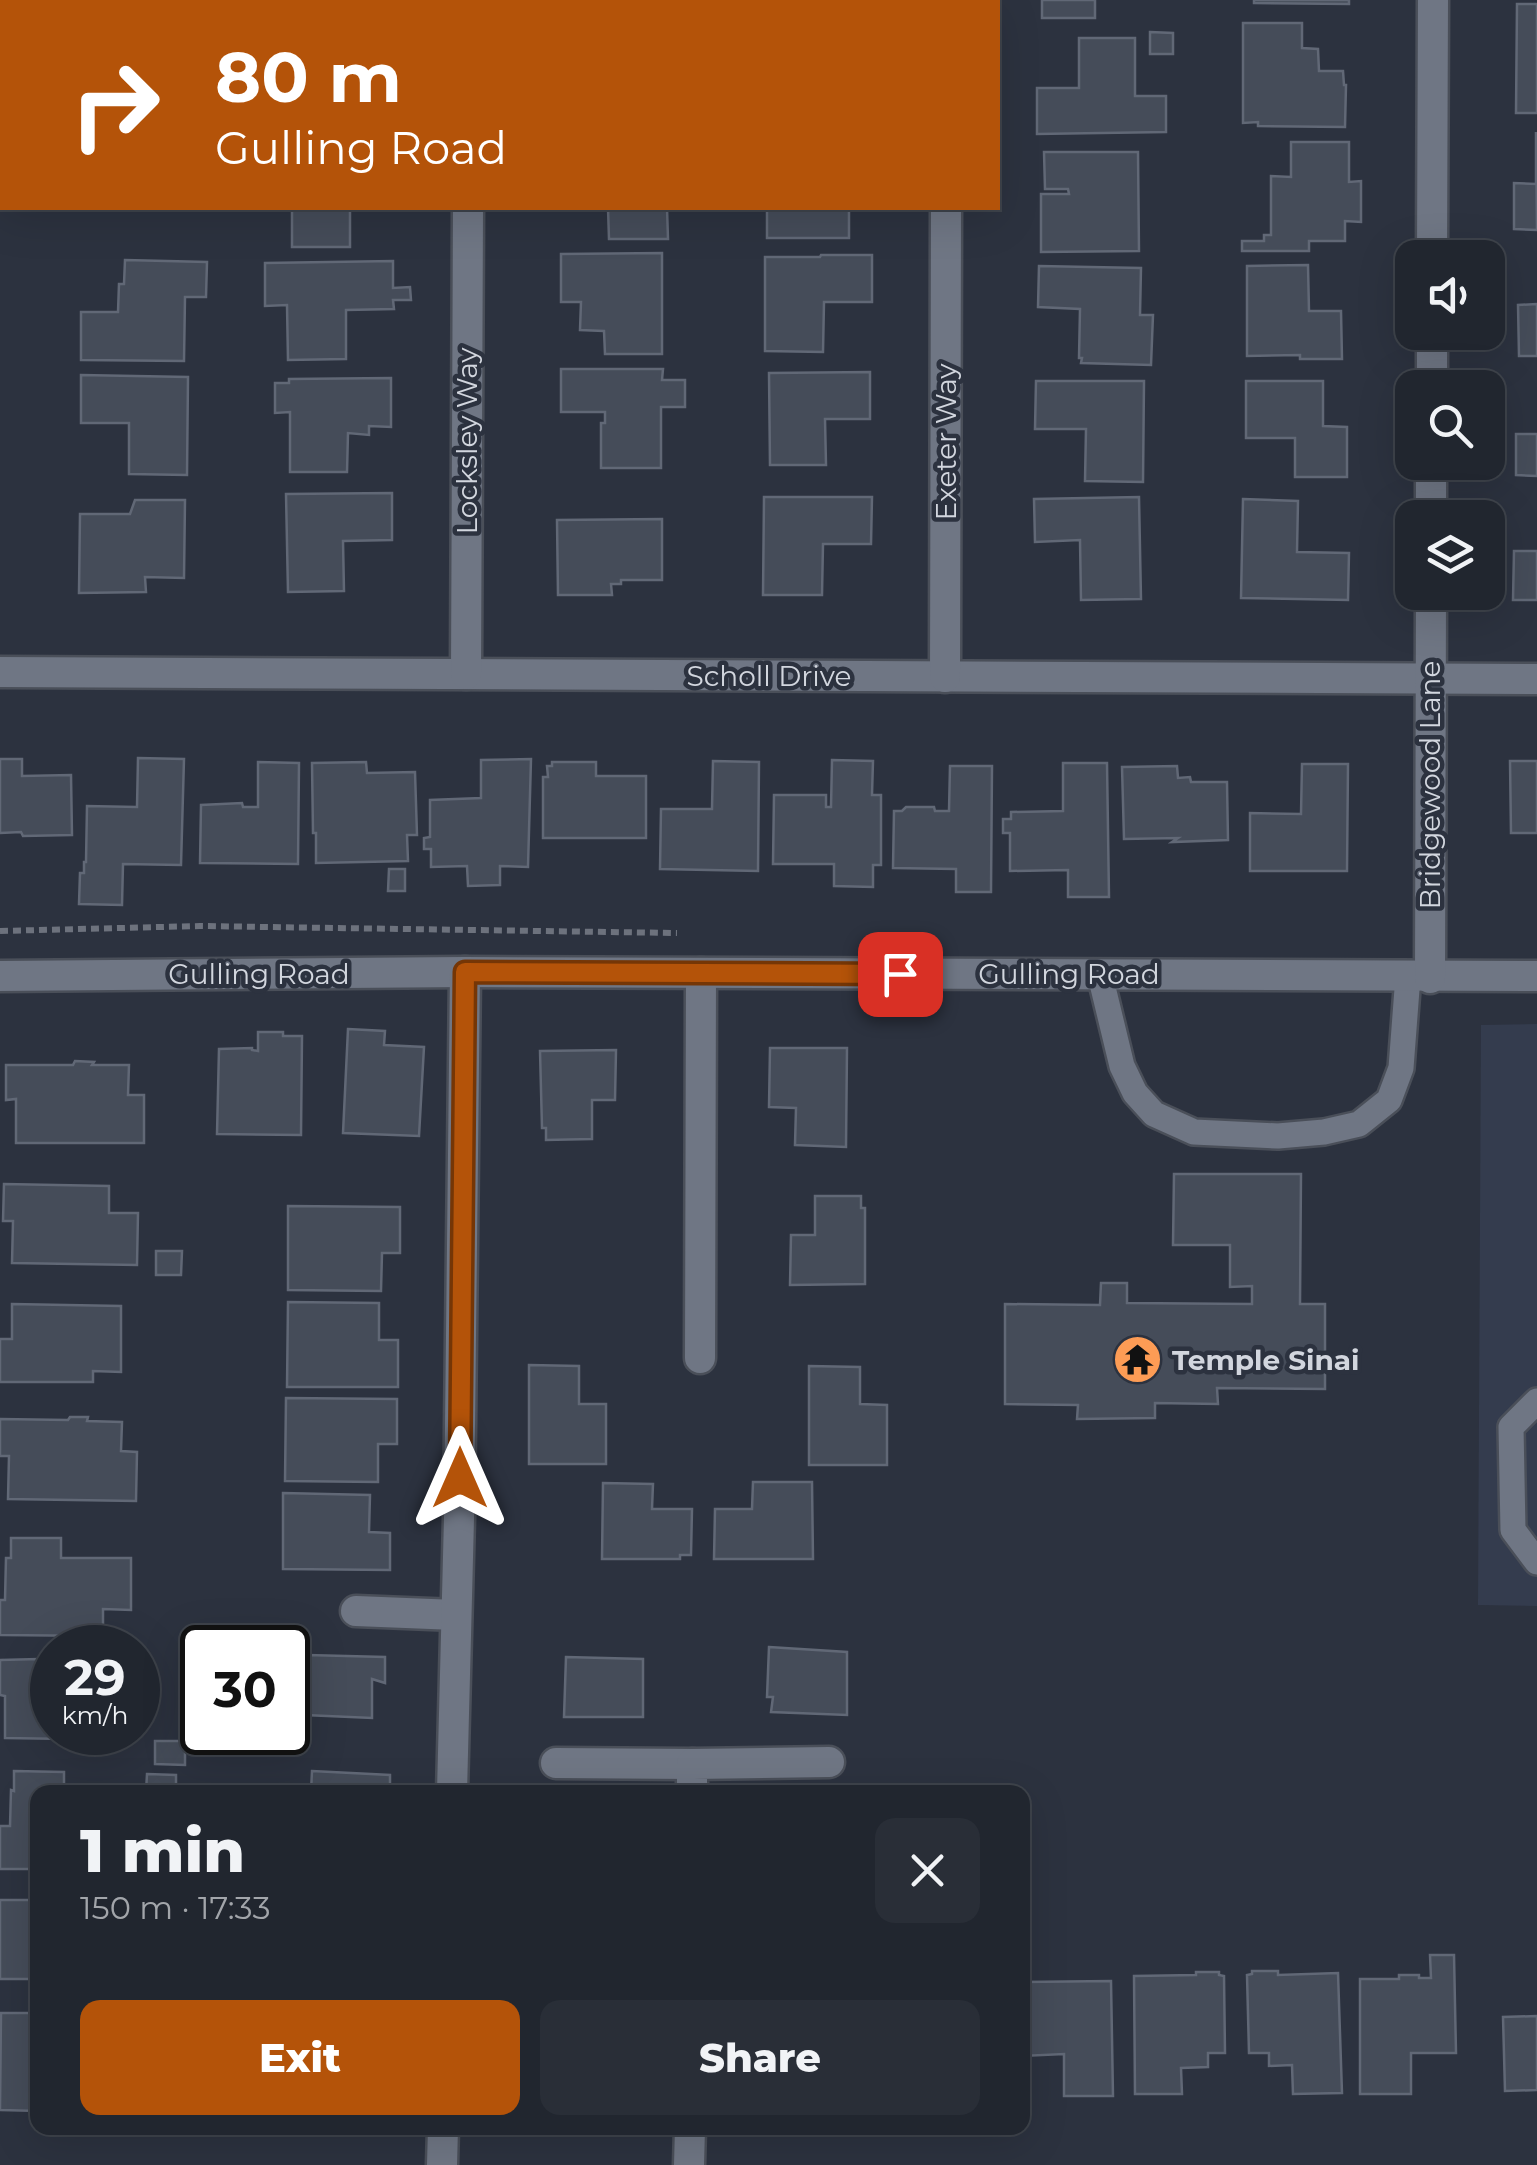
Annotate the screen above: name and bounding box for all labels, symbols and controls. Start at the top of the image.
text: 80 m [215,34,402,120]
icon: right [50,40,180,170]
text: Gulling Road [215,120,507,175]
map controls [1395,240,1505,610]
button: sound [1395,240,1505,350]
street label: Locksley Way [450,347,484,534]
street label: Exeter Way [929,363,963,520]
button: search [1395,370,1505,480]
button: layers [1395,500,1505,610]
street label: Scholl Drive [687,659,852,693]
street label: Bridgewood Lane [1413,661,1447,909]
pin [858,932,943,1017]
icon: arrive [873,947,928,1002]
street label: Gulling Road [168,957,350,991]
street label: Gulling Road [978,957,1160,991]
temple icon: Temple Sinai [1111,1334,1163,1386]
place label: Temple Sinai [1172,1343,1360,1377]
position arrow [408,1426,512,1530]
speed limit sign: 30 [180,1625,310,1755]
text: 29 [64,1647,126,1708]
text: km/h [62,1700,128,1730]
text: 1 min [80,1814,245,1887]
button: close [875,1818,980,1923]
text: 150 m · 17:33 [80,1888,271,1927]
button: Exit [80,2000,520,2115]
button: Share [540,2000,980,2115]

